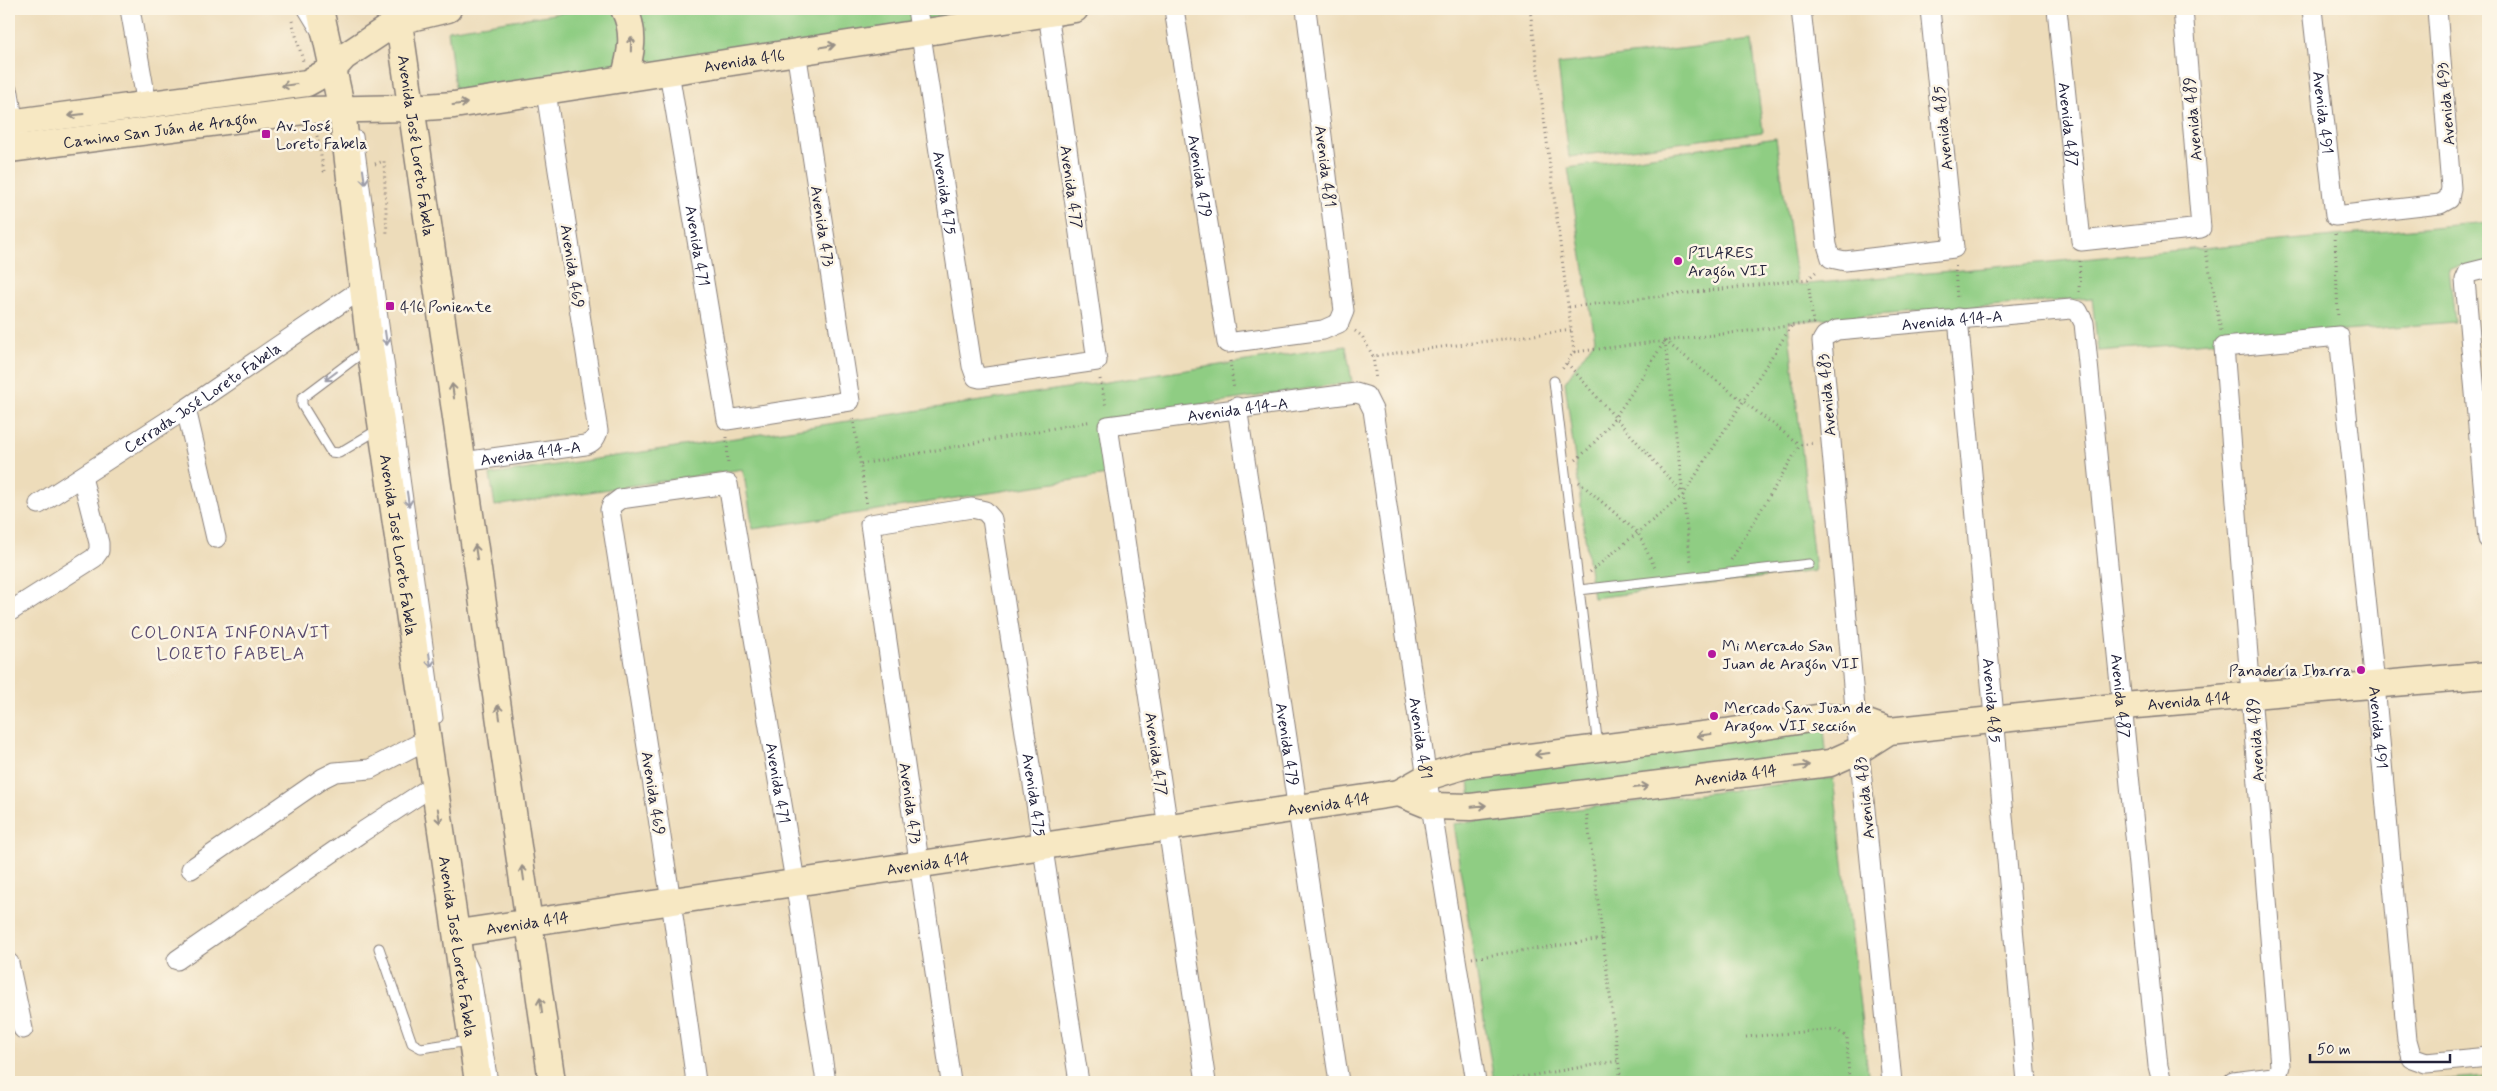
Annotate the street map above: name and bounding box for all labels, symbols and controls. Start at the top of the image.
one-way arrow [627,36,636,52]
one-way arrow [820,41,836,51]
street label: Avenida 416 [702,45,786,78]
street label: Avenida José Loreto Fabela [392,54,439,238]
street label: Avenida 493 [2432,61,2461,146]
street label: Avenida 491 [2307,70,2337,155]
street label: Avenida 489 [2179,76,2208,162]
one-way arrow [282,80,298,90]
street label: Avenida 487 [2053,81,2082,168]
street label: Avenida 485 [1929,84,1958,171]
one-way arrow [452,99,468,109]
street label: Camino San Juán de Aragón [62,108,258,154]
one-way arrow [69,110,85,120]
place label: Av. José Loreto Fabela [276,116,368,155]
street label: Avenida 481 [1309,124,1340,208]
marker: Av. José Loreto Fabela [260,128,272,140]
street label: Avenida 479 [1182,133,1216,219]
street label: Avenida 477 [1054,144,1087,230]
street label: Avenida 475 [927,150,961,236]
one-way arrow [359,169,369,185]
street label: Avenida 473 [805,184,838,269]
street label: Avenida 471 [679,204,714,288]
street label: Avenida 469 [555,223,589,310]
place label: PILARES Aragón VII [1688,243,1767,283]
marker: PILARES Aragón VII [1672,255,1684,267]
place label: 416 Poniente [400,297,492,318]
marker: 416 Poniente [384,300,396,312]
street label: Avenida 414-A [1901,306,2004,336]
one-way arrow [381,330,391,346]
street label: Cerrada José Loreto Fabela [120,338,286,459]
street label: Avenida 483 [1813,352,1842,437]
one-way arrow [325,371,338,382]
one-way arrow [447,383,457,399]
street label: Avenida 414-A [1186,393,1289,427]
street label: Avenida 414-A [479,437,582,471]
street label: Avenida José Loreto Fabela [374,453,421,637]
one-way arrow [403,491,413,507]
one-way arrow [471,544,481,560]
district label: COLONIA INFONAVIT LORETO FABELA [131,621,331,666]
place label: Mi Mercado San Juan de Aragón VII [1722,636,1859,676]
marker: Mi Mercado San Juan de Aragón VII [1706,648,1718,660]
one-way arrow [425,652,435,668]
street label: Avenida 487 [2105,653,2134,740]
street label: Avenida 485 [1977,657,2005,744]
place label: Panadería Ibarra [2229,661,2351,682]
marker: Panadería Ibarra [2355,664,2367,676]
street label: Avenida 491 [2363,685,2392,770]
street label: Avenida 414 [2146,688,2232,716]
street label: Avenida 481 [1403,696,1436,780]
street label: Avenida 489 [2243,697,2270,783]
place label: Mercado San Juan de Aragon VII sección [1724,698,1872,738]
street label: Avenida 479 [1270,701,1303,787]
one-way arrow [494,705,504,721]
marker: Mercado San Juan de Aragon VII sección [1708,710,1720,722]
street label: Avenida 477 [1139,711,1172,797]
one-way arrow [1696,730,1712,740]
street label: Avenida 471 [760,741,794,825]
street label: Avenida 469 [636,750,670,837]
one-way arrow [1535,750,1551,760]
street label: Avenida 475 [1016,752,1050,838]
street label: Avenida 483 [1851,755,1880,840]
street label: Avenida 473 [893,761,926,846]
street label: Avenida 414 [1693,761,1778,792]
one-way arrow [1794,761,1810,771]
one-way arrow [1633,782,1649,792]
street label: Avenida 414 [1286,788,1372,822]
one-way arrow [1471,801,1487,811]
one-way arrow [435,808,445,824]
street label: Avenida 414 [885,848,971,881]
street label: Avenida José Loreto Fabela [433,855,480,1039]
one-way arrow [517,866,527,882]
street label: Avenida 414 [485,908,570,941]
one-way arrow [536,998,546,1014]
scale bar [2310,1031,2450,1063]
text: 50 m [2317,1040,2351,1060]

